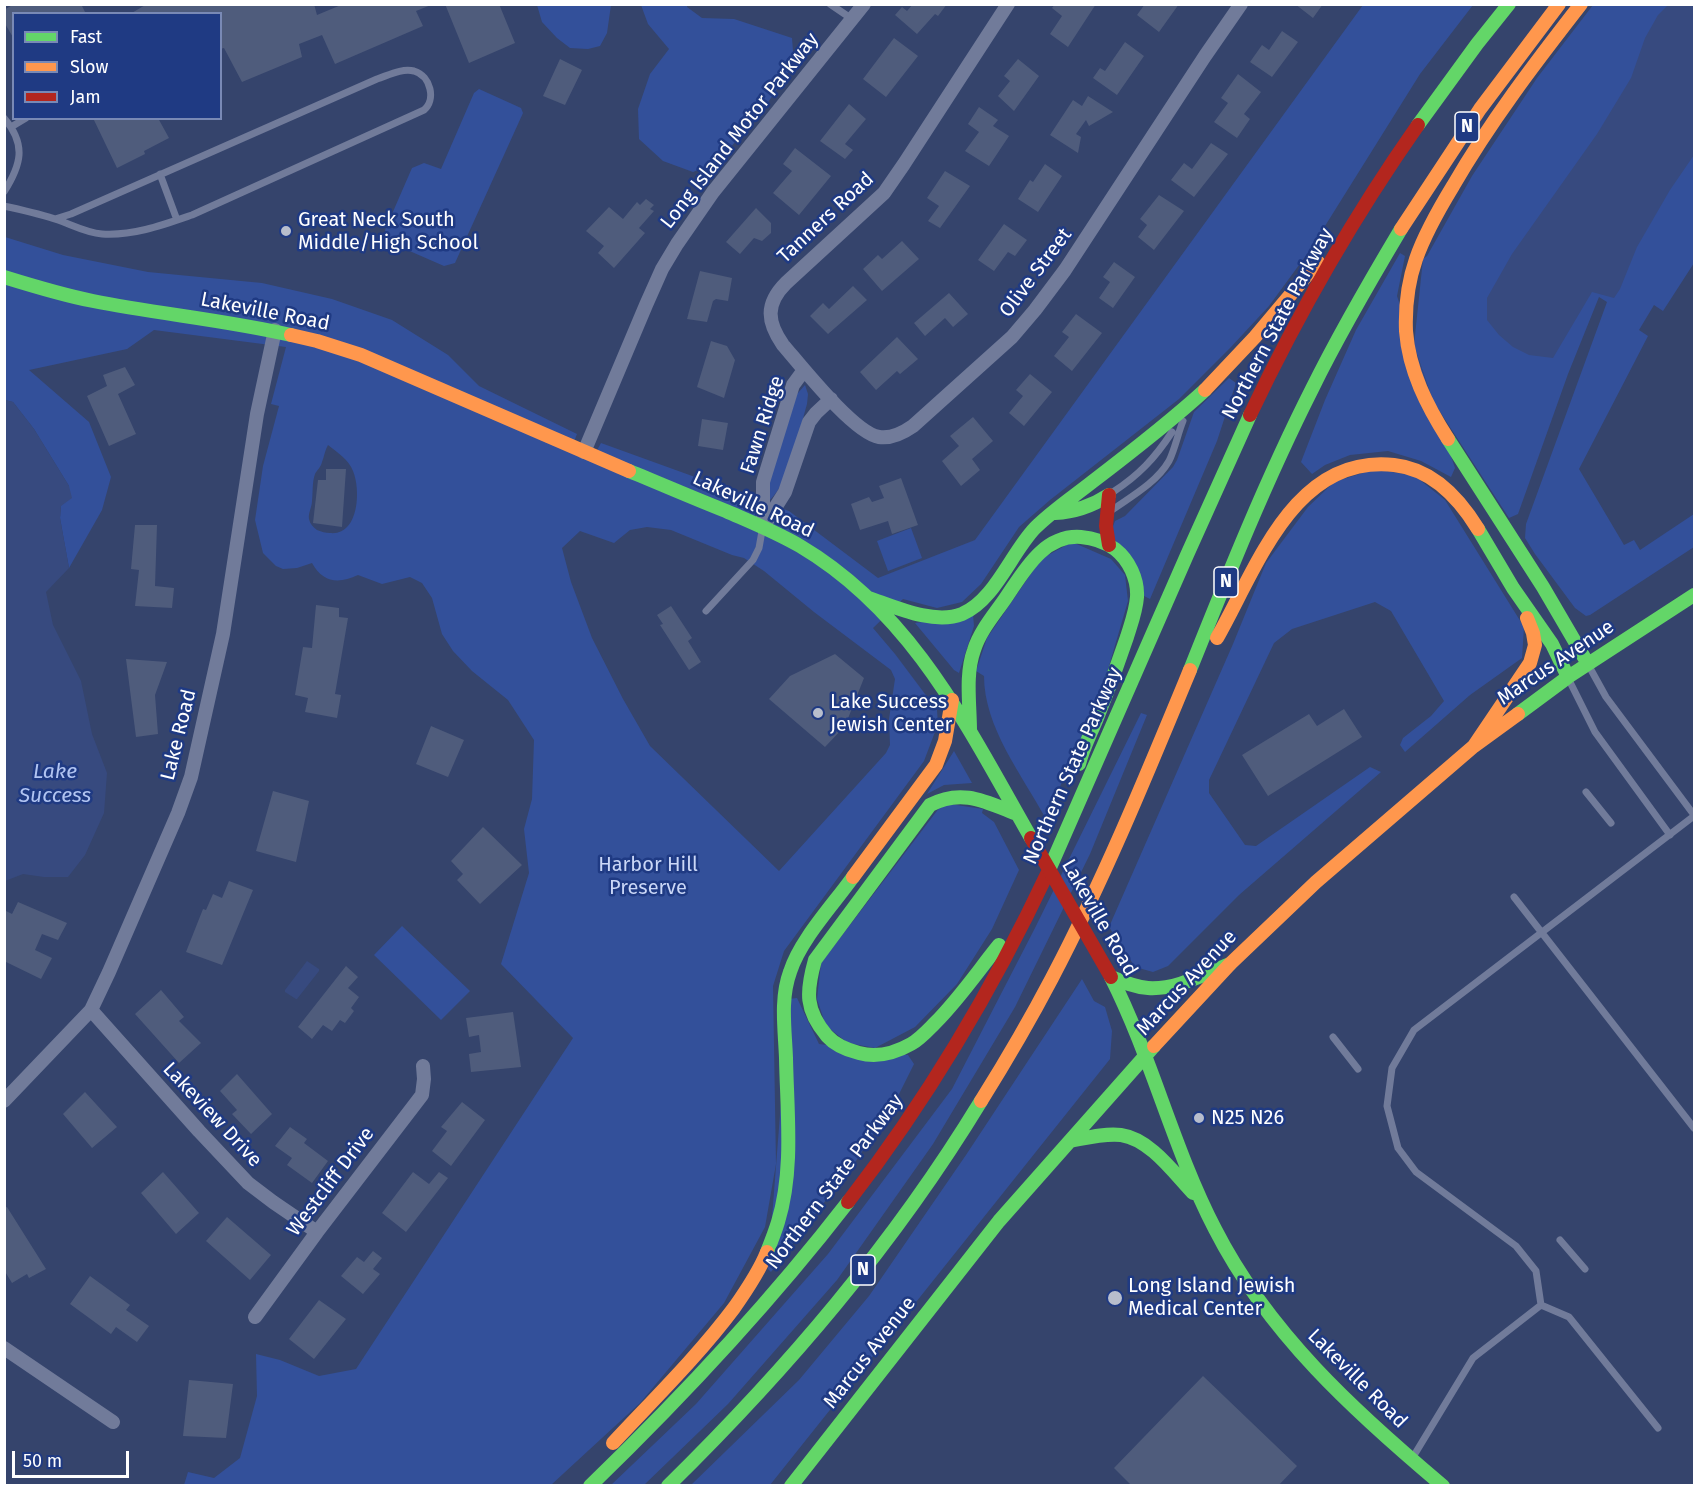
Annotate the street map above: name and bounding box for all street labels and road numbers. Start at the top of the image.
street label: Long Island Motor Parkway [656,28,824,234]
road number: N [1455,112,1479,142]
street label: Tanners Road [773,167,879,269]
street label: Olive Street [995,224,1077,322]
street label: Northern State Parkway [1217,224,1339,424]
street label: Lakeville Road [198,288,332,336]
street label: Fawn Ridge [736,373,790,477]
street label: Lakeville Road [689,466,817,544]
road number: N [1214,567,1238,597]
street label: Marcus Avenue [1493,615,1619,711]
street label: Northern State Parkway [1019,664,1127,868]
street label: Lake Road [156,687,202,783]
street label: Lakeville Road [1056,855,1142,981]
street label: Marcus Avenue [1132,925,1242,1041]
street label: Lakeview Drive [157,1058,267,1172]
street label: Northern State Parkway [761,1090,909,1274]
street label: Westcliff Drive [282,1123,380,1241]
road number: N [851,1255,875,1285]
street label: Marcus Avenue [819,1292,921,1414]
street label: Lakeville Road [1302,1324,1412,1434]

